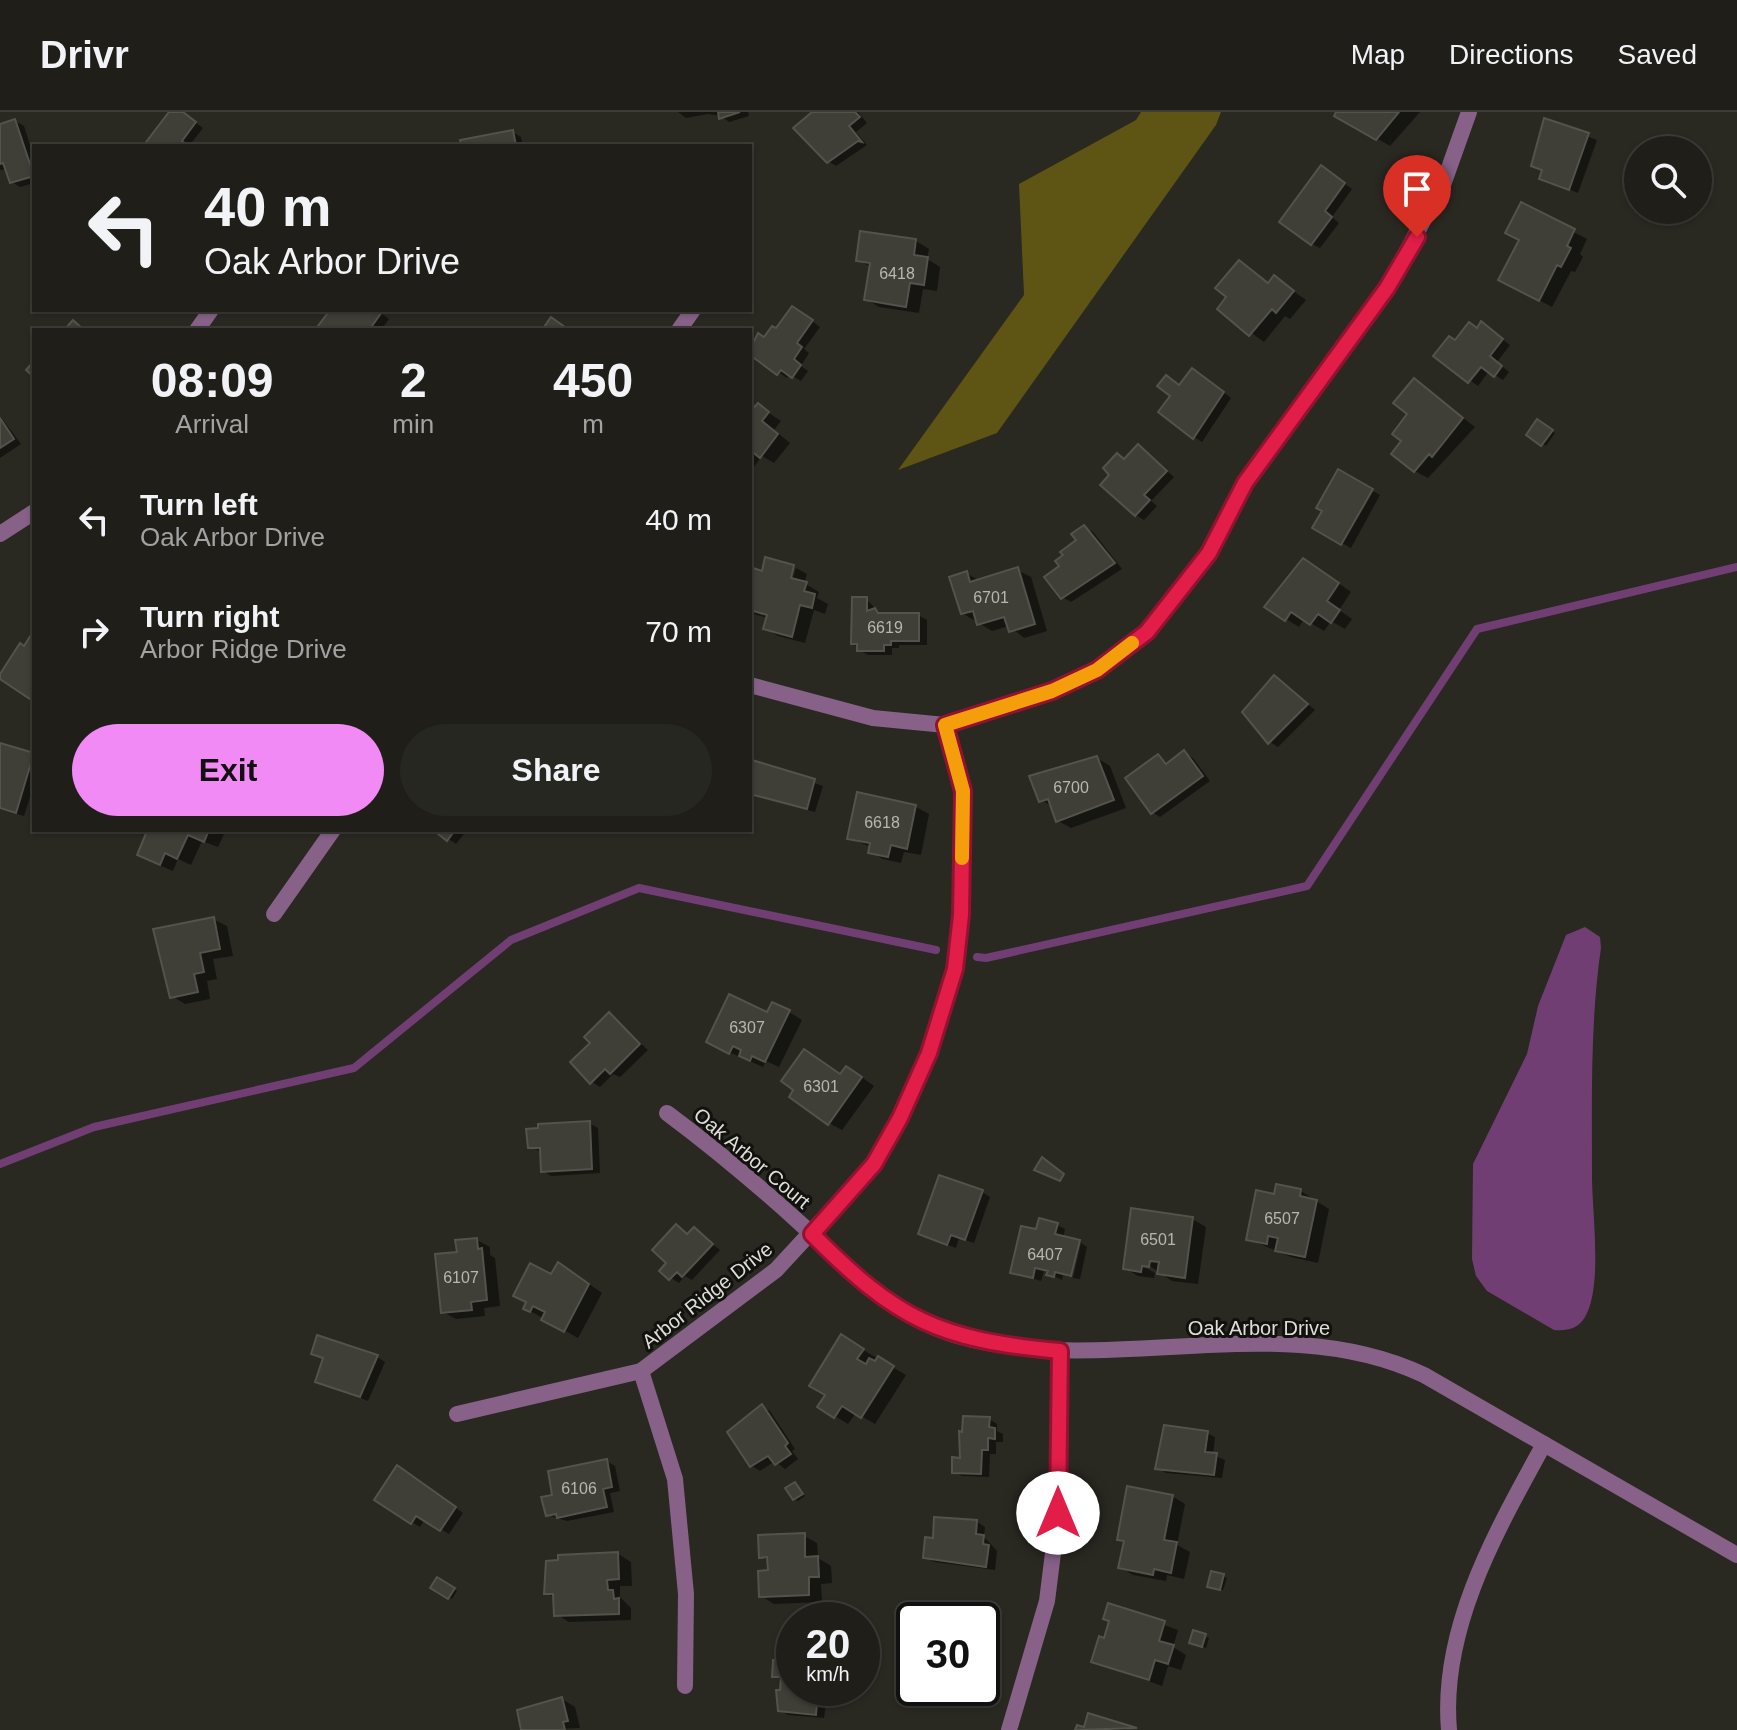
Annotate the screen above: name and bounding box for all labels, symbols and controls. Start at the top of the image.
text: Drivr [40,34,129,76]
text: Map [1351,39,1405,70]
text: Directions [1449,39,1574,70]
text: Saved [1618,39,1697,70]
map controls [1624,136,1712,224]
button: search [1624,136,1712,224]
pin [1383,155,1451,237]
icon: arrive [1395,167,1439,211]
text: 40 m [204,175,332,238]
icon: left [72,176,176,280]
text: Oak Arbor Drive [204,241,460,282]
house number: 6418 [879,265,915,282]
text: 08:09 [151,354,274,407]
text: 2 [400,354,427,407]
text: 450 [553,354,633,407]
text: Arrival [175,409,249,439]
text: min [392,409,434,439]
text: m [582,409,604,439]
text: Turn left [140,488,258,521]
icon: left [72,498,116,542]
text: 40 m [645,503,712,536]
text: Oak Arbor Drive [140,522,325,552]
house number: 6701 [973,589,1009,606]
text: Turn right [140,600,279,633]
icon: right [72,610,116,654]
text: 70 m [645,615,712,648]
house number: 6619 [867,619,903,636]
text: Arbor Ridge Drive [140,634,347,664]
button: Exit [72,724,384,816]
button: Share [400,724,712,816]
house number: 6700 [1053,779,1089,796]
house number: 6618 [864,814,900,831]
house number: 6307 [729,1019,765,1036]
house number: 6301 [803,1078,839,1095]
street label: Oak Arbor Court [690,1103,815,1213]
house number: 6507 [1264,1210,1300,1227]
house number: 6501 [1140,1231,1176,1248]
street label: Arbor Ridge Drive [638,1237,776,1353]
house number: 6407 [1027,1246,1063,1263]
house number: 6107 [443,1269,479,1286]
street label: Oak Arbor Drive [1188,1317,1330,1339]
position arrow [1016,1471,1100,1555]
house number: 6106 [561,1480,597,1497]
speed limit sign: 30 [896,1602,1000,1706]
text: 20 [806,1622,850,1666]
text: km/h [806,1663,850,1685]

